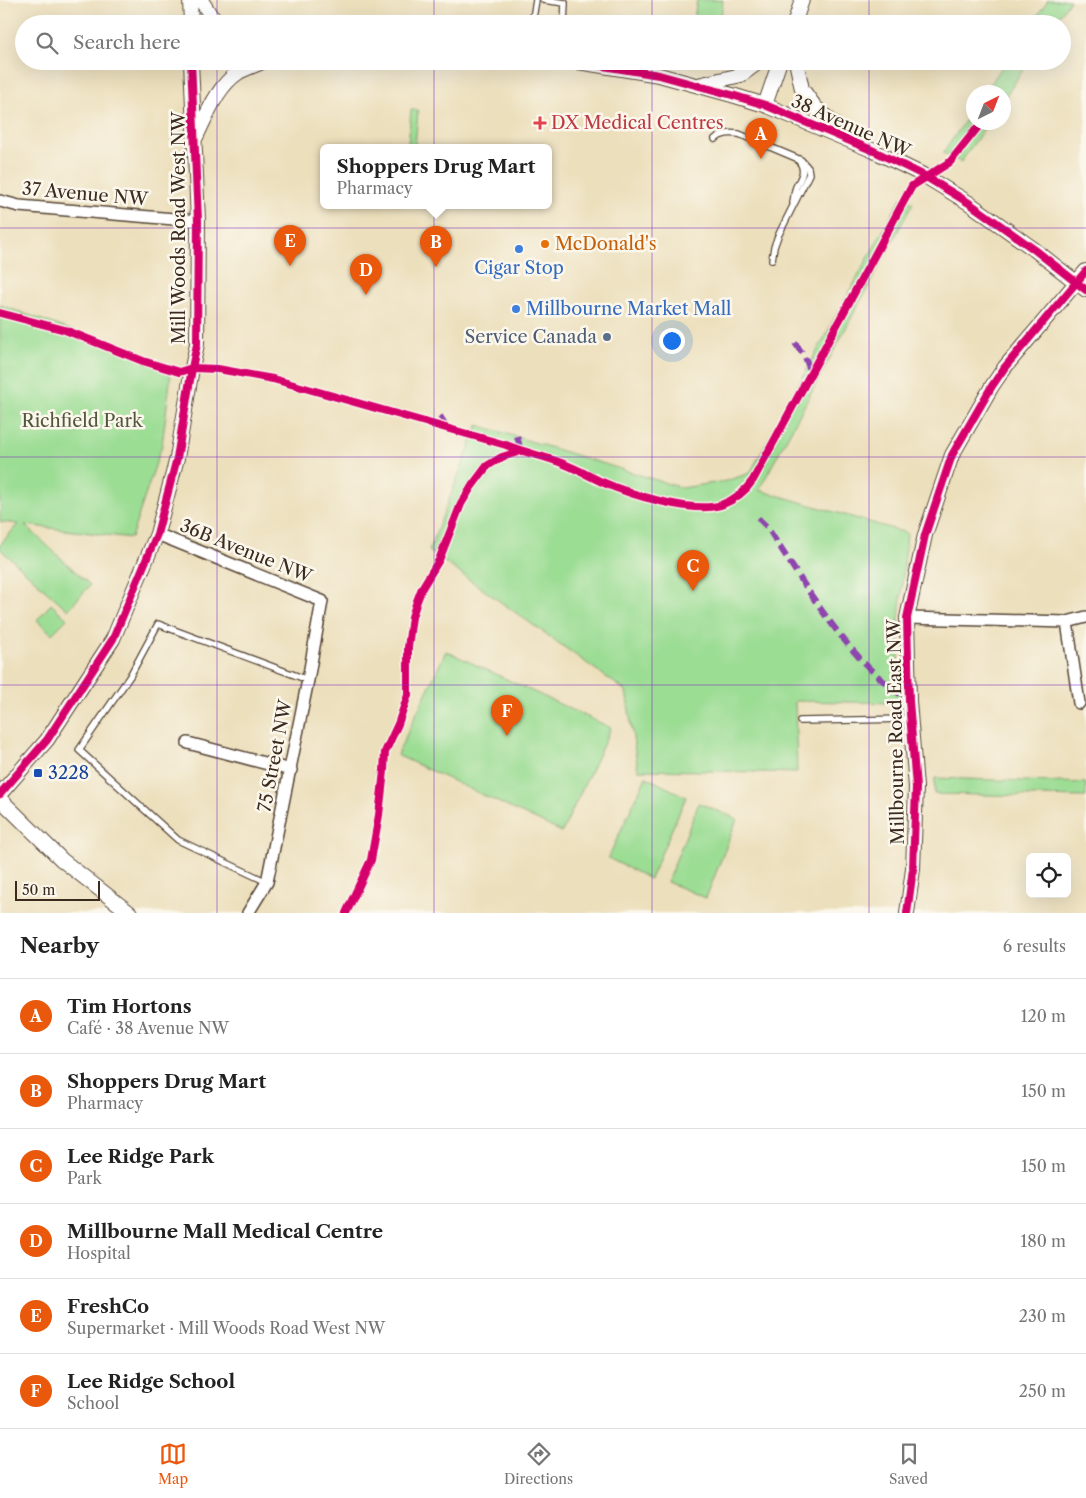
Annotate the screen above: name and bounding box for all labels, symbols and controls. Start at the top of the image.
search box [15,15,1071,70]
icon: search [33,29,61,57]
text: Search here [73,31,181,54]
north arrow [966,85,1011,130]
street label: 38 Avenue NW [788,90,915,163]
street label: Mill Woods Road West NW [168,110,190,344]
place label: DX Medical Centres [551,112,724,134]
marker: DX Medical Centres [533,116,547,130]
pin: A [745,118,777,159]
popup [320,144,552,209]
text: Shoppers Drug Mart [336,155,536,178]
street label: 37 Avenue NW [21,178,150,211]
text: Pharmacy [336,178,413,198]
pin: E [274,225,306,266]
pin: B [420,226,452,267]
place label: McDonald's [555,233,657,255]
marker: McDonald's [539,238,551,250]
marker: Cigar Stop [513,243,525,255]
pin: D [350,254,382,295]
place label: Cigar Stop [474,257,564,279]
place label: Millbourne Market Mall [526,298,731,320]
marker: Millbourne Market Mall [510,303,522,315]
place label: Service Canada [464,326,597,348]
your location [659,328,685,354]
marker: Service Canada [601,331,613,343]
park label: Richfield Park [21,410,144,432]
street label: 36B Avenue NW [177,514,316,588]
pin: C [677,550,709,591]
street label: Millbourne Road East NW [883,618,909,845]
pin: F [491,695,523,736]
street label: 75 Street NW [253,697,297,814]
place label: 3228 [48,762,89,784]
marker: 3228 [32,767,44,779]
map controls [1026,853,1071,898]
button: locate [1026,853,1071,898]
scale bar [15,878,100,901]
text: 50 m [22,881,55,899]
text: Nearby [20,933,99,958]
text: 6 results [1003,936,1066,956]
text: Tim Hortons [67,995,192,1018]
text: A [30,1006,42,1026]
text: 120 m [1021,1006,1066,1026]
text: Café · 38 Avenue NW [67,1018,229,1038]
text: Shoppers Drug Mart [67,1070,266,1093]
text: B [30,1081,42,1101]
text: 150 m [1021,1081,1066,1101]
text: Pharmacy [67,1093,143,1113]
text: Lee Ridge Park [67,1145,214,1168]
text: C [30,1156,42,1176]
text: 150 m [1021,1156,1066,1176]
text: Park [67,1168,102,1188]
text: Millbourne Mall Medical Centre [67,1220,383,1243]
text: D [29,1231,43,1251]
text: 180 m [1020,1231,1066,1251]
text: Hospital [67,1243,131,1263]
text: FreshCo [67,1295,149,1318]
text: E [30,1306,42,1326]
text: 230 m [1019,1306,1066,1326]
text: Supermarket · Mill Woods Road West NW [67,1318,385,1338]
text: Lee Ridge School [67,1370,235,1393]
text: F [31,1381,41,1401]
text: 250 m [1019,1381,1066,1401]
text: School [67,1393,119,1413]
tab: Map [158,1440,188,1488]
tab: Directions [504,1440,573,1488]
tab: Saved [889,1440,928,1488]

